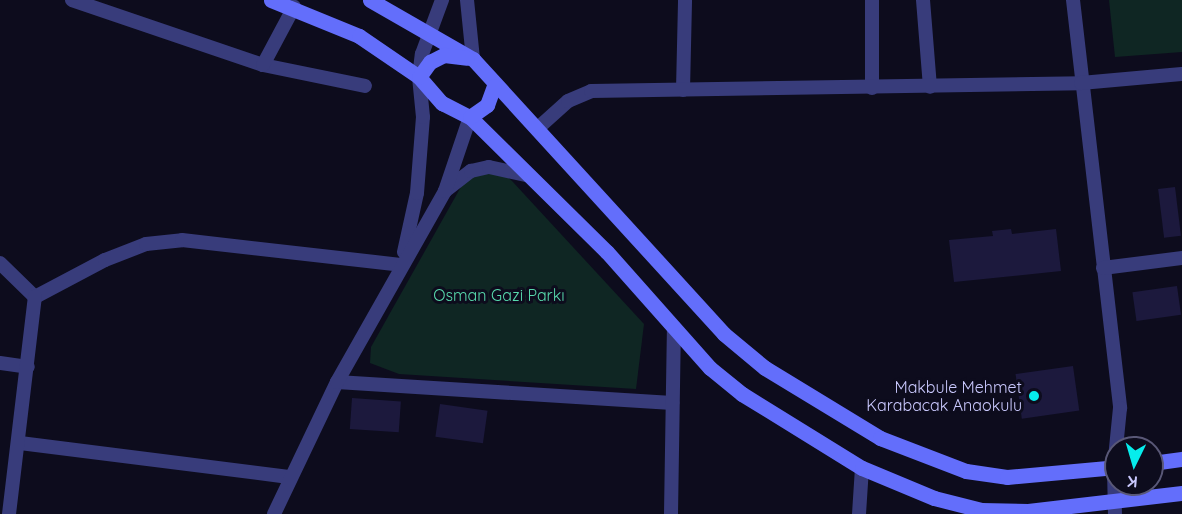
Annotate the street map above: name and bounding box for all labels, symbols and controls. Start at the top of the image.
park label: Osman Gazi Parkı [433,285,565,305]
place label: Makbule Mehmet Karabacak Anaokulu [866,377,1022,415]
marker: Makbule Mehmet Karabacak Anaokulu [1027,389,1041,403]
north arrow [1104,436,1164,496]
text: K [1127,472,1139,492]

